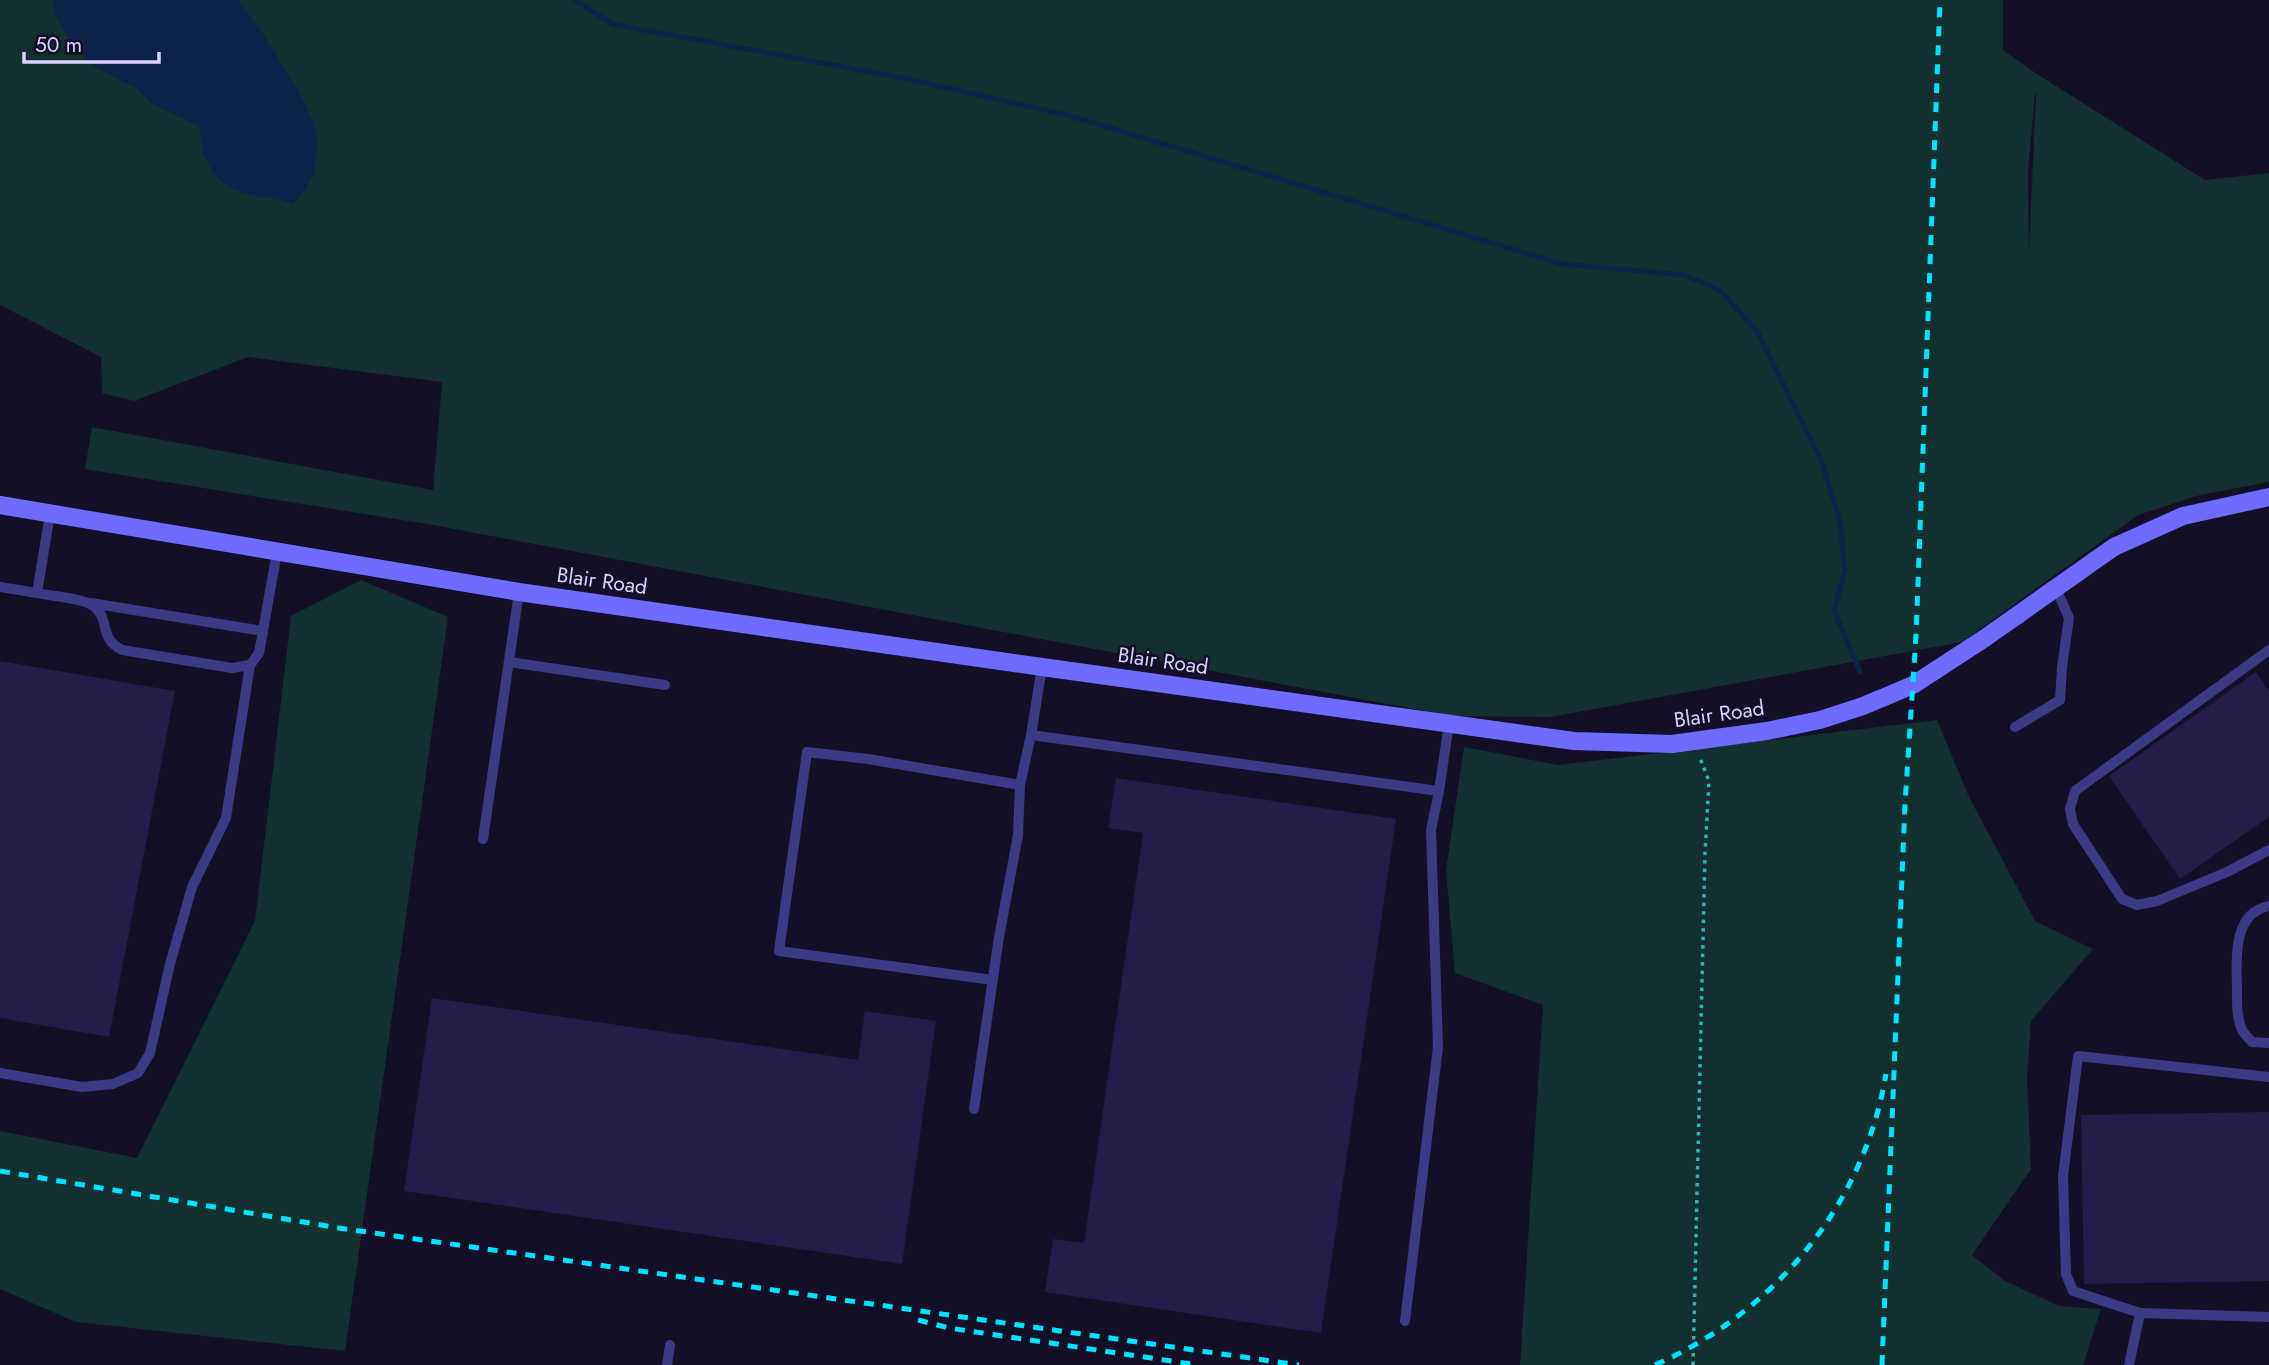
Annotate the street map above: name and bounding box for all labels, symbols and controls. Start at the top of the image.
scale bar [24,21,159,65]
text: 50 m [35,30,82,60]
street label: Blair Road [555,560,649,602]
street label: Blair Road [1116,640,1210,682]
street label: Blair Road [1672,693,1766,735]

